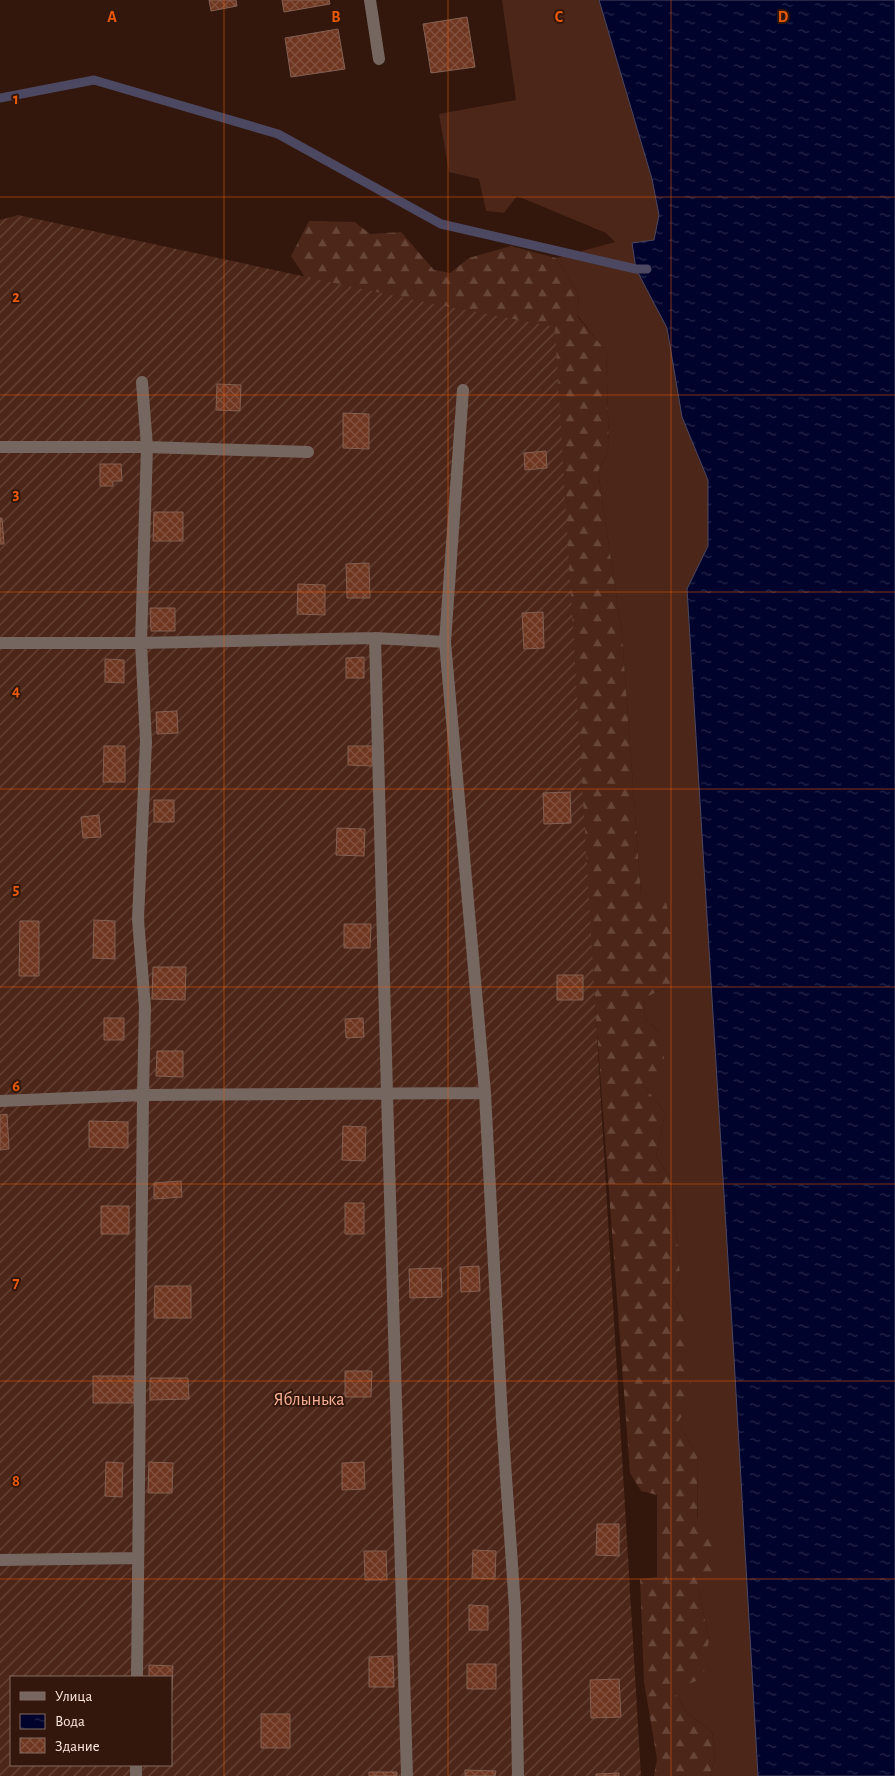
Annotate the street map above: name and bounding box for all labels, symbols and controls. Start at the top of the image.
text: A [107,9,117,25]
text: B [331,9,341,25]
text: C [555,9,564,25]
text: D [778,9,789,25]
text: 1 [13,91,19,107]
text: 2 [12,289,20,305]
text: 3 [13,486,20,502]
text: 4 [12,683,20,699]
text: 5 [13,881,20,897]
text: 6 [12,1078,20,1094]
text: 7 [13,1275,20,1291]
park label: Яблынька [273,1390,345,1409]
text: 8 [12,1473,20,1489]
legend [10,1676,172,1766]
text: Улица [55,1689,92,1704]
text: Вода [55,1714,85,1729]
text: Здание [55,1739,100,1754]

